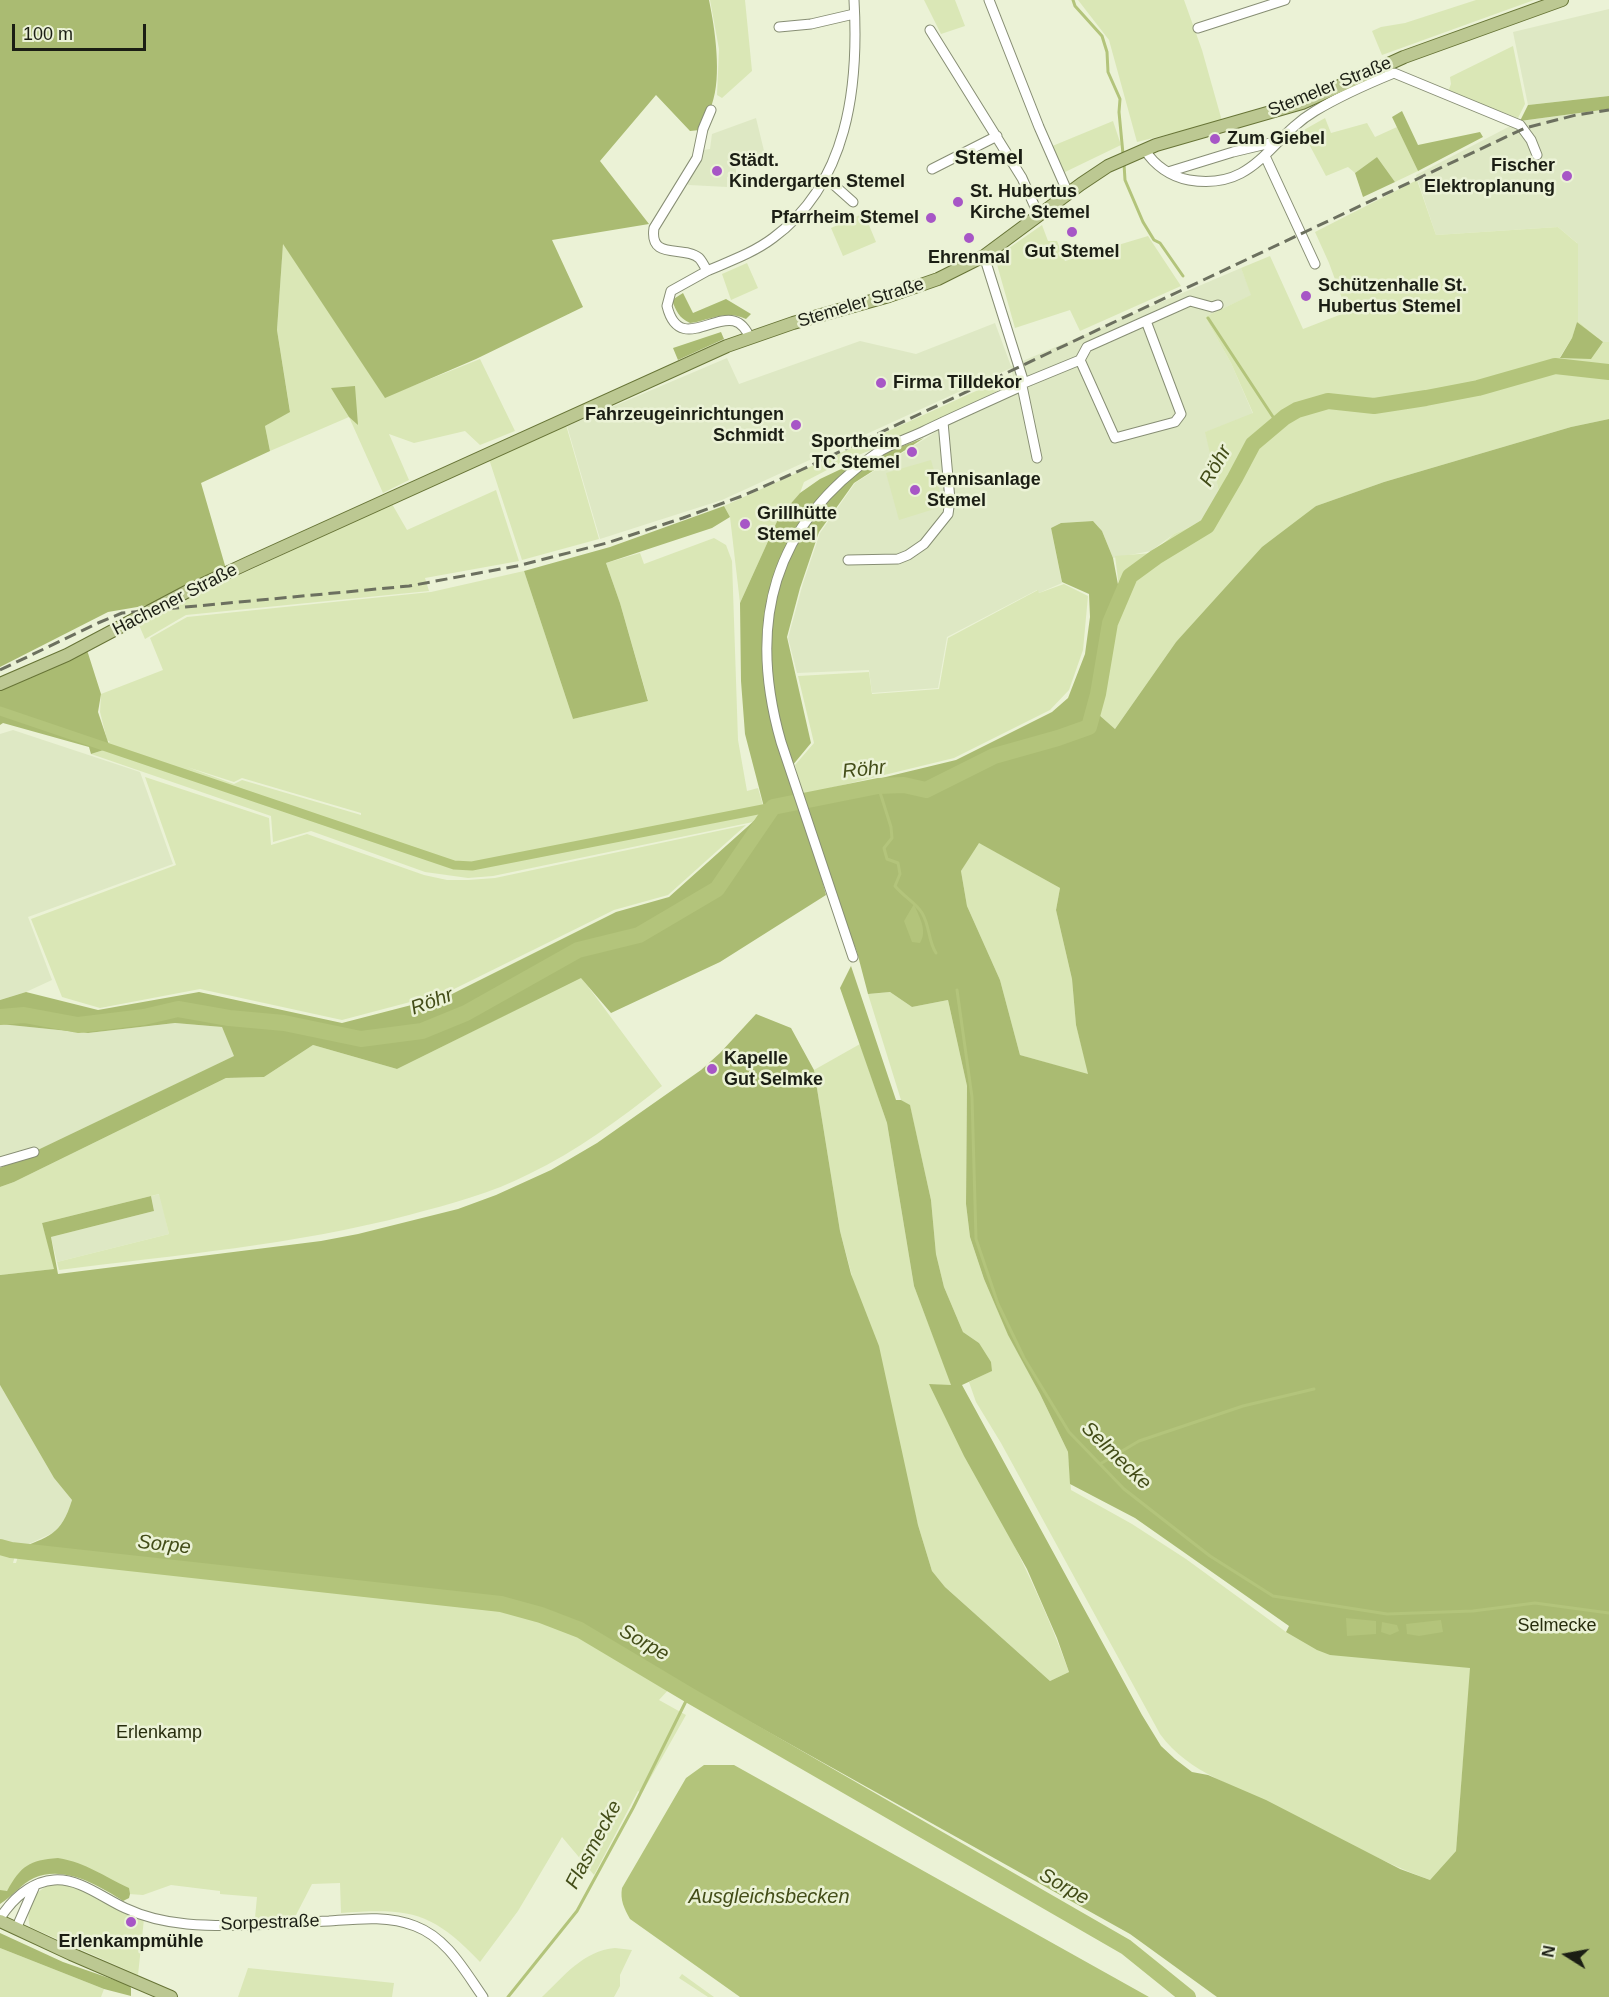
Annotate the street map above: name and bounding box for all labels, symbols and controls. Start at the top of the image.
scale bar [15,12,148,50]
text: 100 m [23,24,73,44]
street label: Stemeler Straße [1265,52,1395,122]
place label: Zum Giebel [1227,128,1325,150]
marker: Zum Giebel [1208,132,1222,146]
district label: Stemel [955,145,1023,171]
place label: Städt. Kindergarten Stemel [729,150,905,192]
place label: Fischer Elektroplanung [1424,155,1555,198]
marker: Städt. Kindergarten Stemel [710,164,724,178]
marker: Fischer Elektroplanung [1560,169,1574,183]
place label: St. Hubertus Kirche Stemel [970,181,1090,224]
marker: St. Hubertus Kirche Stemel [951,195,965,209]
place label: Pfarrheim Stemel [771,207,919,229]
marker: Pfarrheim Stemel [924,211,938,225]
marker: Gut Stemel [1065,225,1079,239]
marker: Ehrenmal [962,231,976,245]
place label: Gut Stemel [1024,241,1120,263]
place label: Ehrenmal [928,247,1010,269]
street label: Stemeler Straße [795,274,927,332]
place label: Schützenhalle St. Hubertus Stemel [1318,275,1467,318]
marker: Schützenhalle St. Hubertus Stemel [1299,289,1313,303]
place label: Firma Tilldekor [893,372,1022,394]
marker: Firma Tilldekor [874,376,888,390]
place label: Fahrzeugeinrichtungen Schmidt [585,404,784,446]
marker: Fahrzeugeinrichtungen Schmidt [789,418,803,432]
place label: Sportheim TC Stemel [811,431,900,474]
water label: Röhr [1195,441,1237,491]
marker: Sportheim TC Stemel [905,445,919,459]
place label: Tennisanlage Stemel [927,469,1041,512]
marker: Tennisanlage Stemel [908,483,922,497]
place label: Grillhütte Stemel [757,503,837,546]
marker: Grillhütte Stemel [738,517,752,531]
street label: Hachener Straße [109,559,241,641]
water label: Röhr [841,756,887,784]
water label: Röhr [408,983,456,1021]
place label: Kapelle Gut Selmke [724,1048,823,1090]
marker: Kapelle Gut Selmke [705,1062,719,1076]
water label: Selmecke [1076,1417,1156,1495]
water label: Sorpe [136,1530,192,1560]
park label: Selmecke [1517,1615,1597,1637]
water label: Sorpe [615,1619,673,1667]
park label: Erlenkamp [116,1722,202,1744]
water label: Flasmecke [561,1797,627,1893]
water label: Sorpe [1035,1863,1093,1911]
water label: Ausgleichsbecken [688,1885,850,1909]
street label: Sorpestraße [220,1910,320,1936]
marker: Erlenkampmühle [124,1915,138,1929]
north arrow [1537,1925,1597,1985]
place label: Erlenkampmühle [58,1931,204,1953]
text: N [1539,1944,1558,1959]

